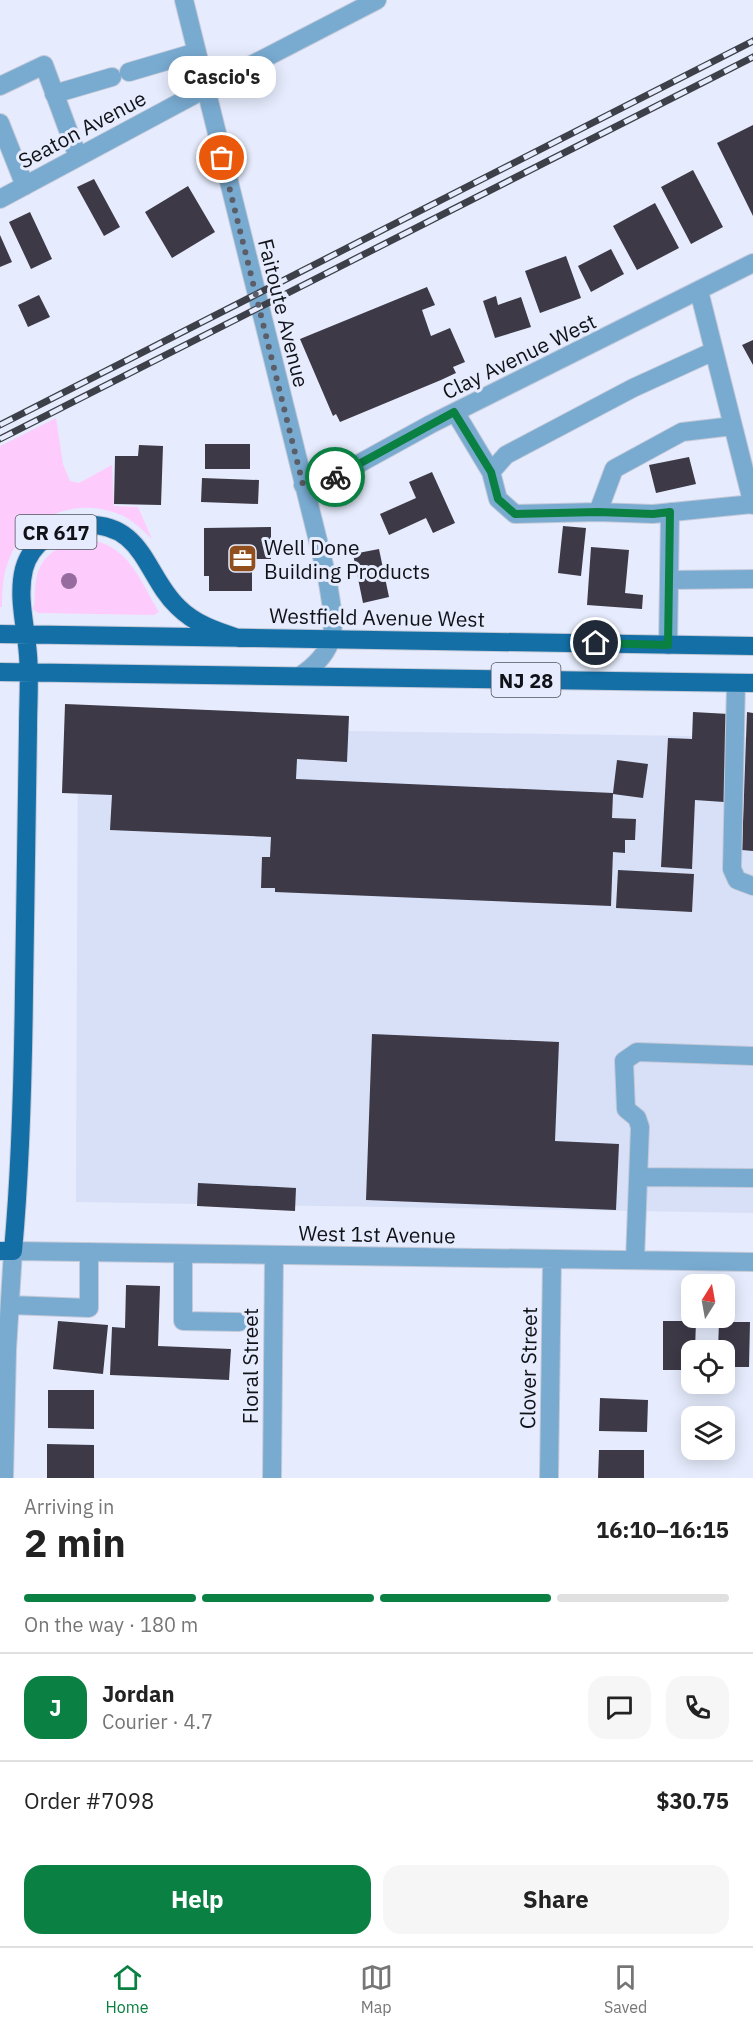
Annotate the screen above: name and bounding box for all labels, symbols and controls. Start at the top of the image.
callout: Cascio's [168,56,276,98]
text: Cascio's [184,63,260,90]
street label: Seaton Avenue [13,84,151,174]
pin [196,132,247,183]
icon: bag [205,141,238,174]
street label: Faitoute Avenue [252,236,316,390]
street label: Clay Avenue West [437,307,601,405]
courier [305,447,365,507]
icon: bike [319,461,352,494]
road number: CR 617 [16,515,97,549]
place label: Well Done Building Products [264,533,430,585]
office icon: Well Done Building Products [227,543,259,575]
street label: Westfield Avenue West [269,601,485,633]
pin [570,617,621,668]
icon: home [579,626,612,659]
road number: NJ 28 [492,663,560,697]
street label: West 1st Avenue [298,1219,456,1249]
north arrow [681,1274,735,1328]
map controls [681,1274,735,1460]
street label: Clover Street [513,1307,543,1429]
street label: Floral Street [236,1308,264,1424]
button: locate [681,1340,735,1394]
button: layers [681,1406,735,1460]
text: Arriving in [24,1493,114,1520]
text: 16:10–16:15 [596,1515,729,1544]
text: 2 min [24,1517,126,1568]
text: On the way · 180 m [24,1611,198,1638]
button: chat [588,1676,651,1739]
button: phone [666,1676,729,1739]
text: Jordan [102,1679,175,1708]
text: J [49,1693,62,1722]
text: Courier · 4.7 [102,1708,213,1735]
text: Order #7098 [24,1786,154,1815]
text: $30.75 [656,1786,729,1815]
button: Help [24,1865,371,1934]
button: Share [383,1865,729,1934]
tab: Home [106,1961,149,2017]
tab: Map [360,1961,393,2017]
tab: Saved [604,1961,647,2017]

